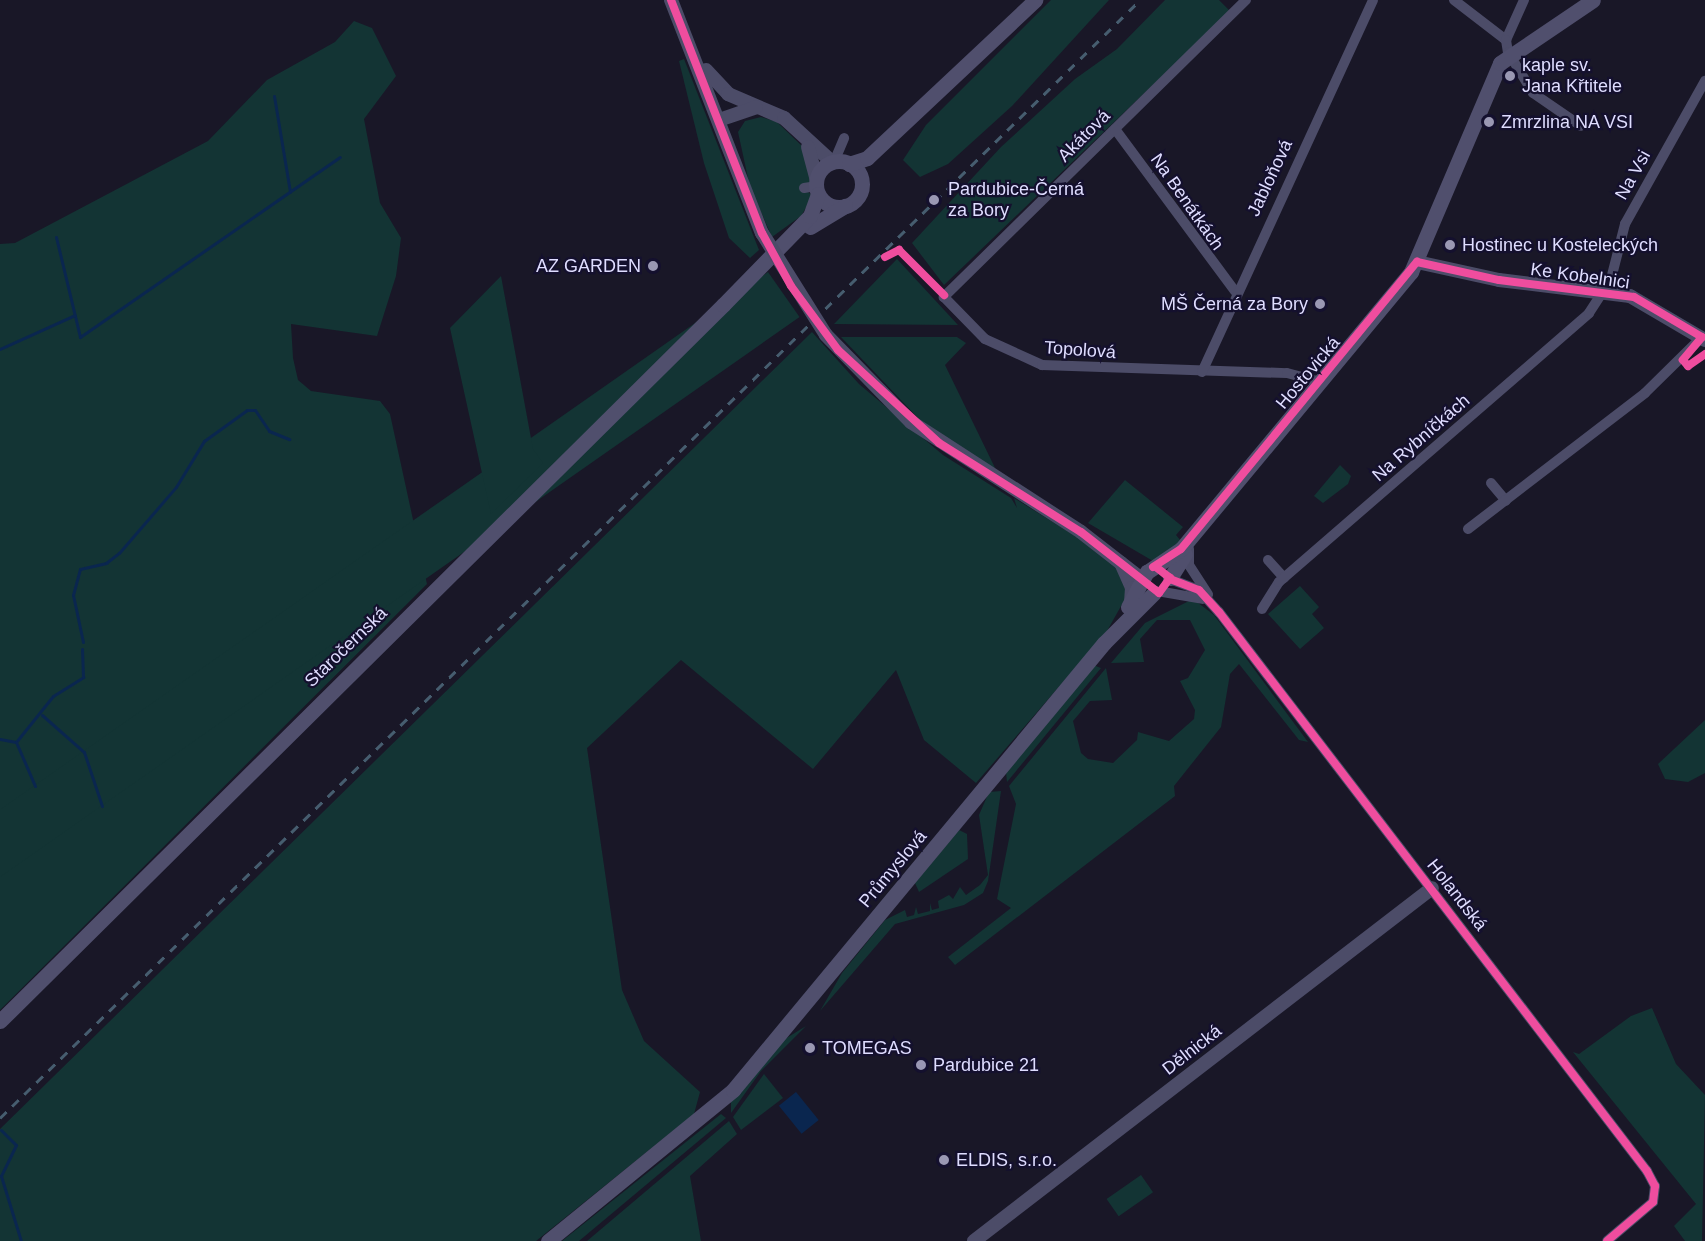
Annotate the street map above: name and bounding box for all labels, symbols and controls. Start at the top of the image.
place label: kaple sv. Jana Křtitele [1522,55,1622,98]
marker: kaple sv. Jana Křtitele [1503,69,1517,83]
street label: Akátová [1053,105,1115,167]
place label: Zmrzlina NA VSI [1501,111,1634,133]
marker: Zmrzlina NA VSI [1482,115,1496,129]
street label: Jabloňová [1243,136,1297,220]
street label: Na Vsi [1611,147,1655,203]
street label: Na Benátkách [1146,149,1228,255]
place label: Pardubice-Černá za Bory [948,179,1084,222]
marker: Pardubice-Černá za Bory [925,191,943,209]
place label: Hostinec u Kosteleckých [1462,234,1658,256]
marker: Hostinec u Kosteleckých [1443,238,1457,252]
place label: AZ GARDEN [536,255,641,277]
street label: Ke Kobelnici [1529,258,1631,294]
marker: AZ GARDEN [646,259,660,273]
place label: MŠ Černá za Bory [1161,293,1308,315]
marker: MŠ Černá za Bory [1313,297,1327,311]
street label: Hostovická [1271,332,1345,414]
street label: Topolová [1043,337,1117,363]
street label: Na Rybníčkách [1368,390,1474,486]
street label: Staročernská [300,602,392,692]
street label: Průmyslová [855,826,931,912]
street label: Holandská [1422,855,1492,935]
street label: Dělnická [1158,1020,1226,1080]
place label: TOMEGAS [822,1037,912,1059]
marker: TOMEGAS [803,1041,817,1055]
place label: Pardubice 21 [933,1054,1039,1076]
marker: Pardubice 21 [914,1058,928,1072]
place label: ELDIS, s.r.o. [956,1149,1057,1171]
marker: ELDIS, s.r.o. [937,1153,951,1167]

